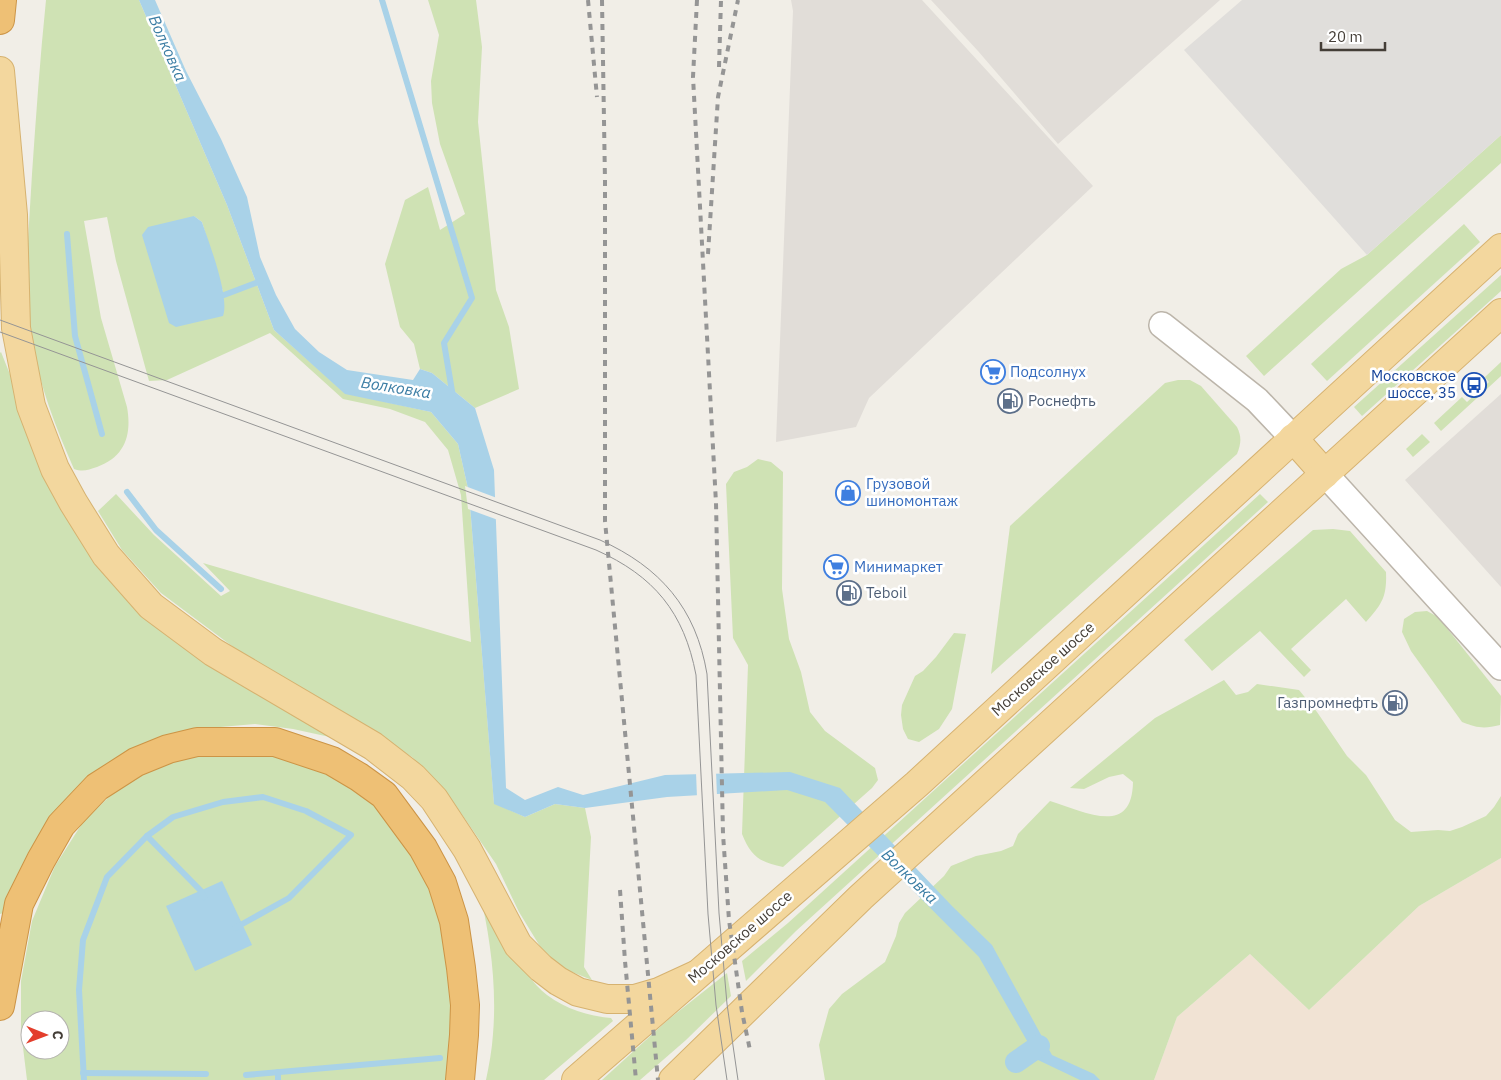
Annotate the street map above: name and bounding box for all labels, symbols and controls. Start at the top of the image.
water label: Волковка [145,12,191,84]
scale bar [1321,20,1385,52]
text: 20 m [1328,27,1363,46]
supermarket icon: Подсолнух [980,359,1006,385]
place label: Подсолнух [1010,362,1086,381]
place label: Московское шоссе, 35 [1371,366,1456,402]
water label: Волковка [360,372,432,402]
bus stop icon: Московское шоссе, 35 [1461,372,1487,398]
fuel station icon: Роснефть [997,388,1023,414]
place label: Роснефть [1028,391,1096,410]
place label: Грузовой шиномонтаж [866,474,958,510]
shop icon: Грузовой шиномонтаж [835,480,861,506]
supermarket icon: Минимаркет [823,554,849,580]
place label: Минимаркет [854,557,943,576]
fuel station icon: Teboil [836,580,862,606]
place label: Teboil [866,583,907,602]
street label: Московское шоссе [987,617,1098,720]
fuel station icon: Газпромнефть [1382,690,1408,716]
place label: Газпромнефть [1277,693,1378,712]
water label: Волковка [878,844,942,908]
street label: Московское шоссе [684,886,796,987]
north arrow [20,1010,70,1060]
text: С [49,1031,67,1040]

